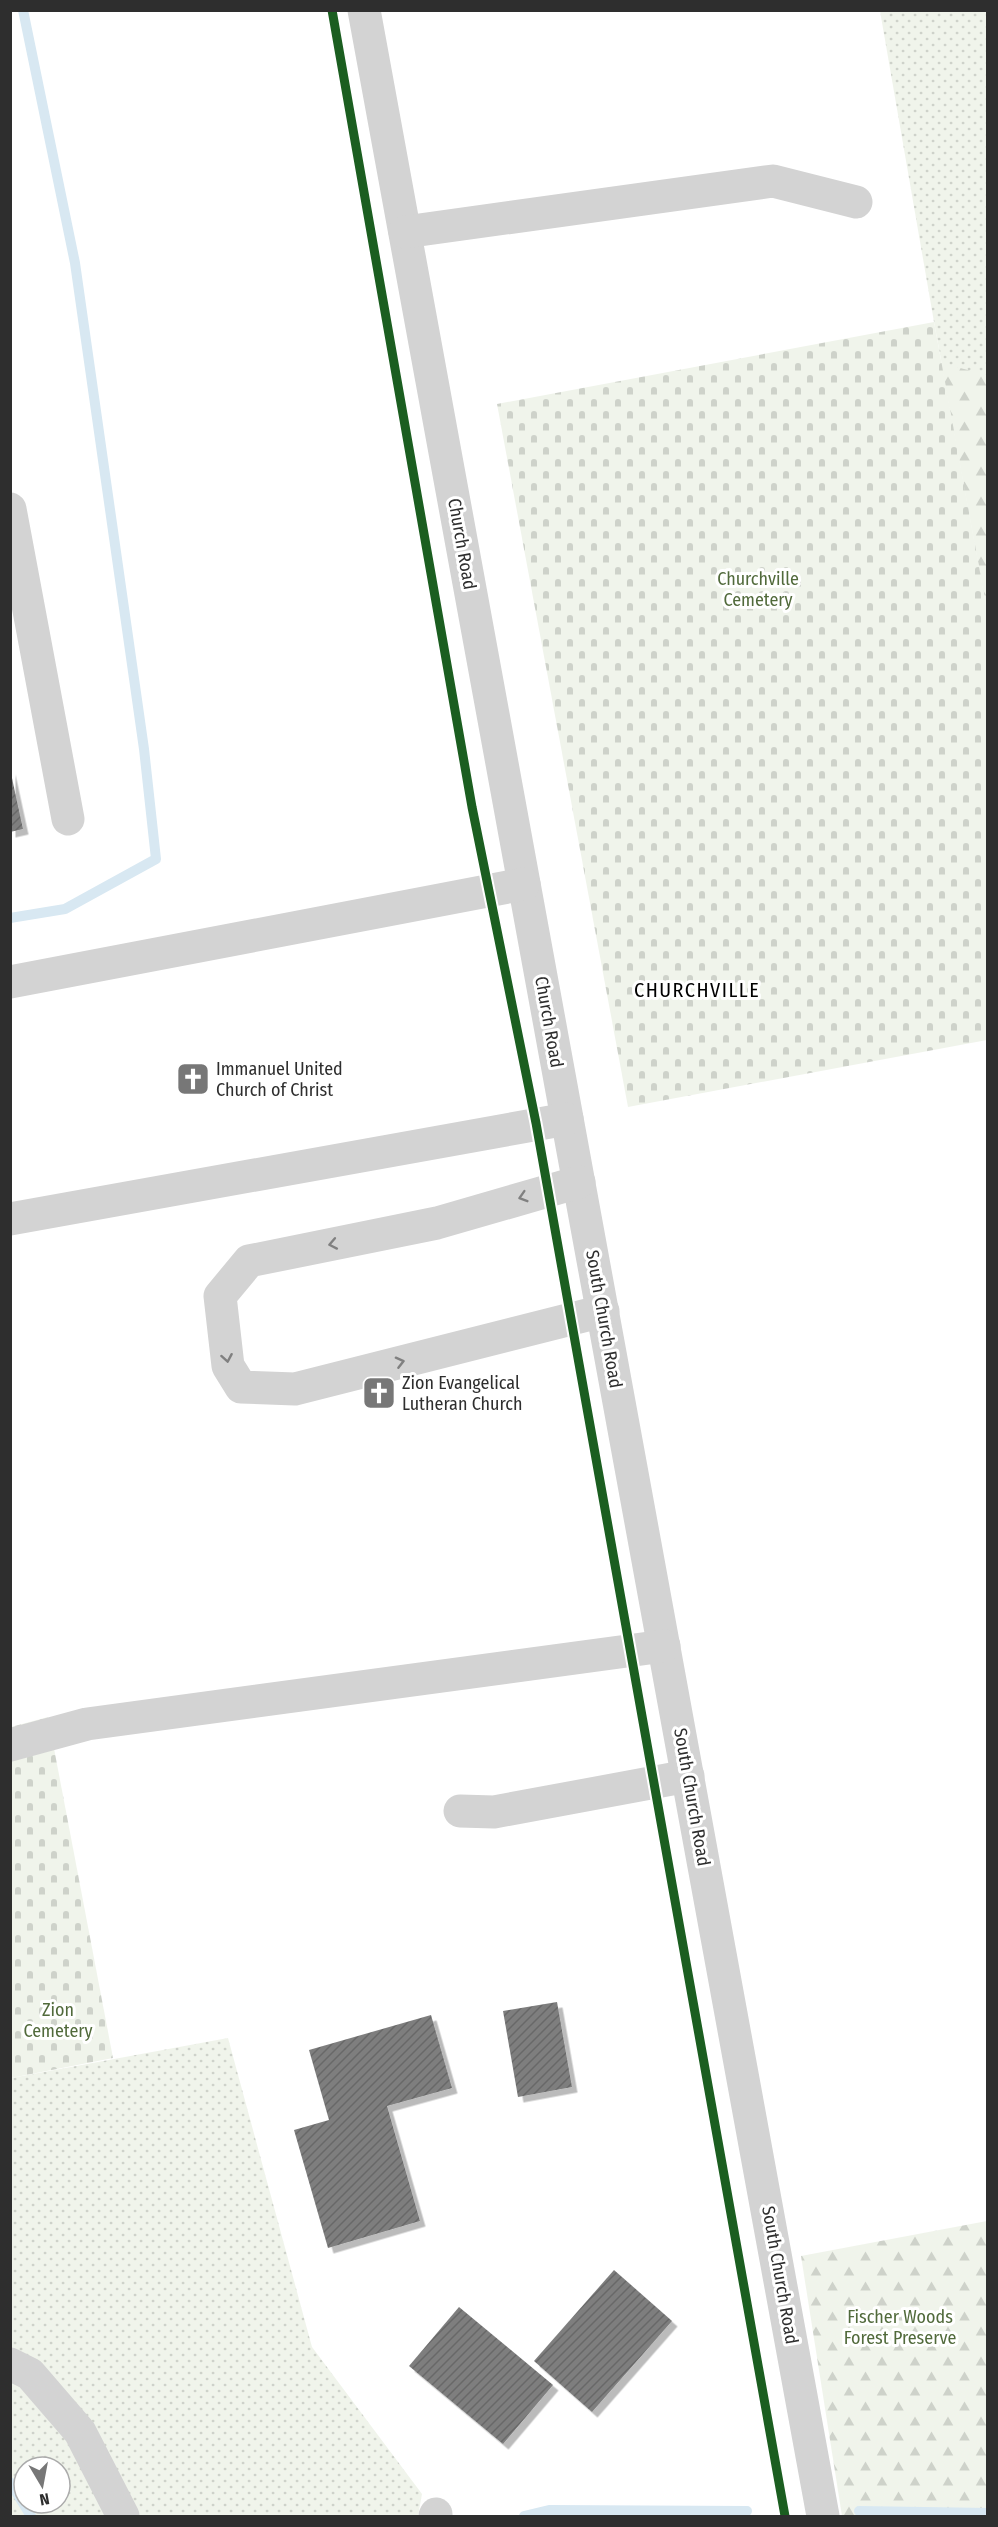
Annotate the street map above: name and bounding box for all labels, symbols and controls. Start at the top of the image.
street label: Church Road [443,497,481,591]
park label: Churchville Cemetery [717,568,799,611]
street label: Church Road [530,975,568,1069]
district label: CHURCHVILLE [634,978,760,1002]
place label: Immanuel United Church of Christ [216,1058,343,1101]
church icon: Immanuel United Church of Christ [175,1061,211,1097]
one-way arrow [518,1190,529,1202]
one-way arrow [329,1237,339,1250]
street label: South Church Road [581,1248,627,1390]
one-way arrow [221,1354,233,1363]
one-way arrow [394,1357,405,1369]
place label: Zion Evangelical Lutheran Church [402,1372,522,1415]
church icon: Zion Evangelical Lutheran Church [361,1375,397,1411]
street label: South Church Road [669,1726,715,1868]
park label: Zion Cemetery [23,1999,93,2042]
street label: South Church Road [757,2204,803,2346]
park label: Fischer Woods Forest Preserve [844,2306,956,2349]
north arrow [12,2455,72,2515]
text: N [38,2489,51,2509]

